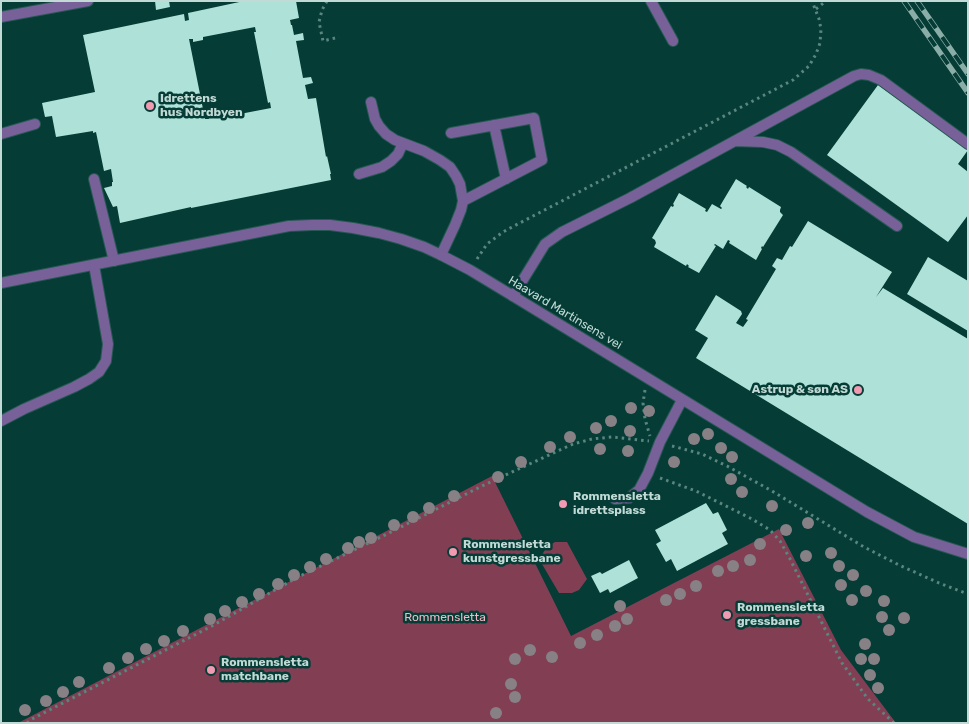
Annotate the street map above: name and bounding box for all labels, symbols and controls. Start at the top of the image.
place label: Idrettens hus Nordbyen [160,92,243,120]
marker: Idrettens hus Nordbyen [144,100,156,112]
street label: Haavard Martinsens vei [506,273,624,353]
place label: Astrup & søn AS [752,383,848,397]
marker: Astrup & søn AS [852,384,864,396]
place label: Rommensletta idrettsplass [573,490,661,518]
marker: Rommensletta idrettsplass [557,498,569,510]
place label: Rommensletta kunstgressbane [463,538,561,566]
marker: Rommensletta kunstgressbane [447,546,459,558]
place label: Rommensletta gressbane [737,601,825,629]
marker: Rommensletta gressbane [721,609,733,621]
park label: Rommensletta [404,611,486,625]
place label: Rommensletta matchbane [221,656,309,684]
marker: Rommensletta matchbane [205,664,217,676]

